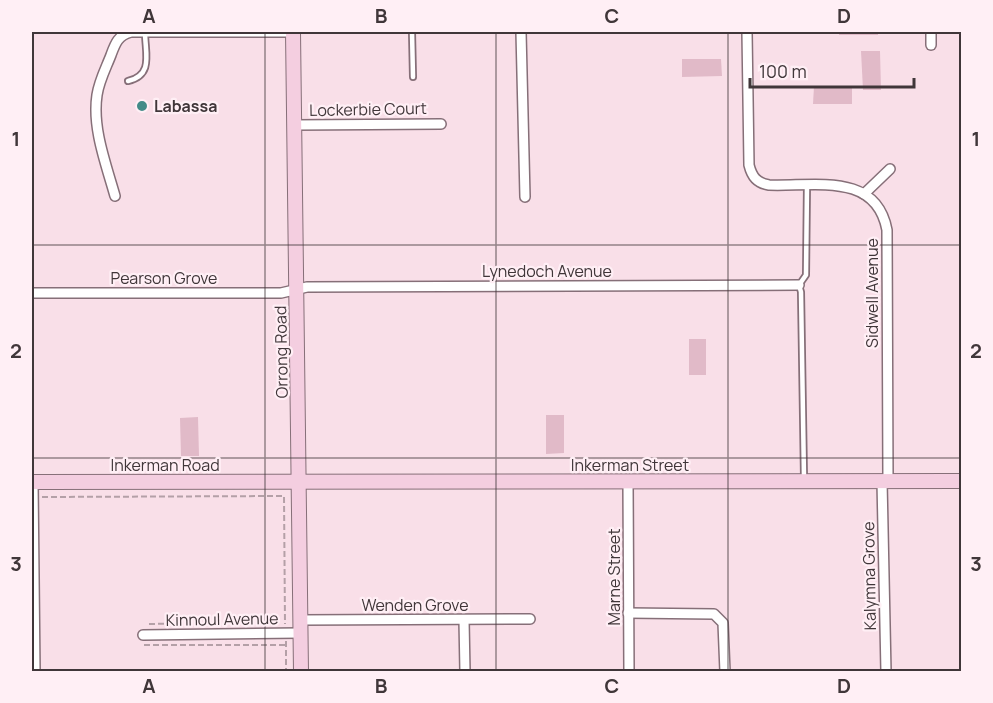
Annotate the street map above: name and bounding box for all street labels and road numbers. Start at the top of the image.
street label: Lockerbie Court [309,97,427,121]
street label: Sidwell Avenue [861,238,883,348]
street label: Lynedoch Avenue [482,260,612,282]
street label: Pearson Grove [111,267,217,289]
street label: Orrong Road [269,306,293,398]
street label: Inkerman Road [110,454,220,476]
street label: Inkerman Street [571,454,689,476]
street label: Kalymna Grove [857,521,881,631]
street label: Marne Street [603,528,625,626]
street label: Wenden Grove [361,594,469,616]
street label: Kinnoul Avenue [165,607,279,631]

